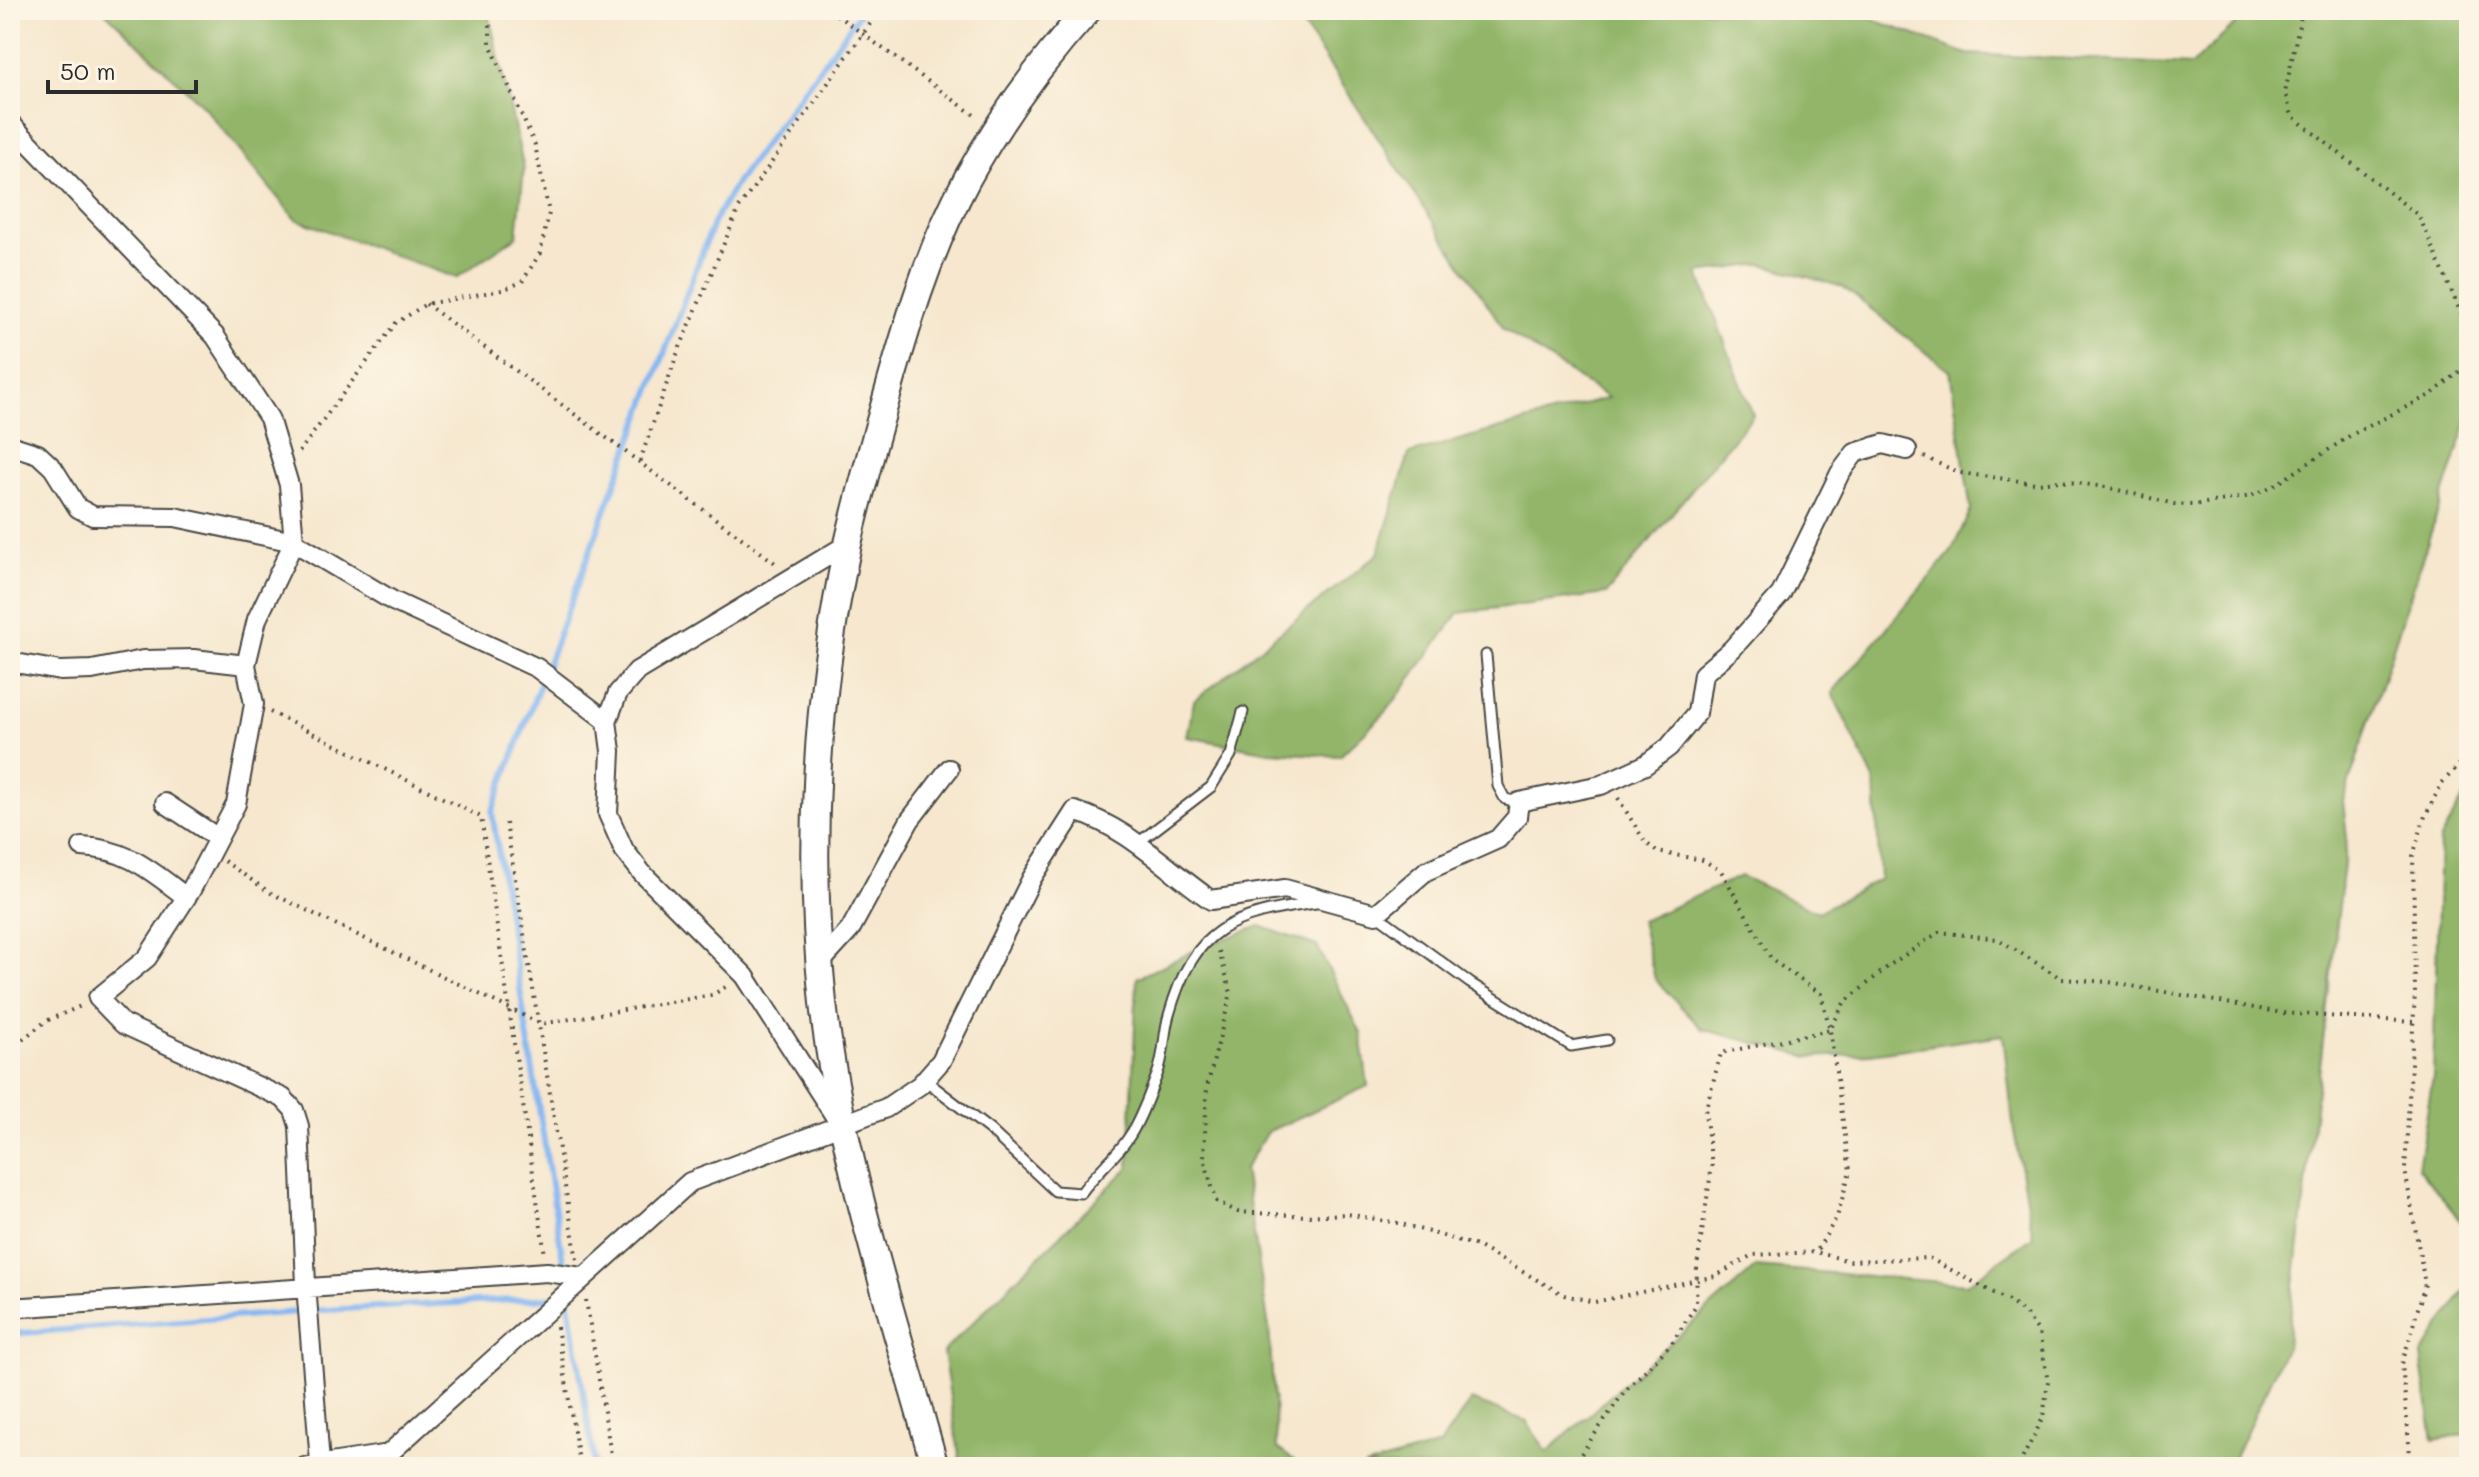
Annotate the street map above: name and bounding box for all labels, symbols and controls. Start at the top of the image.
scale bar [48,44,196,94]
text: 50 m [60,55,116,86]

